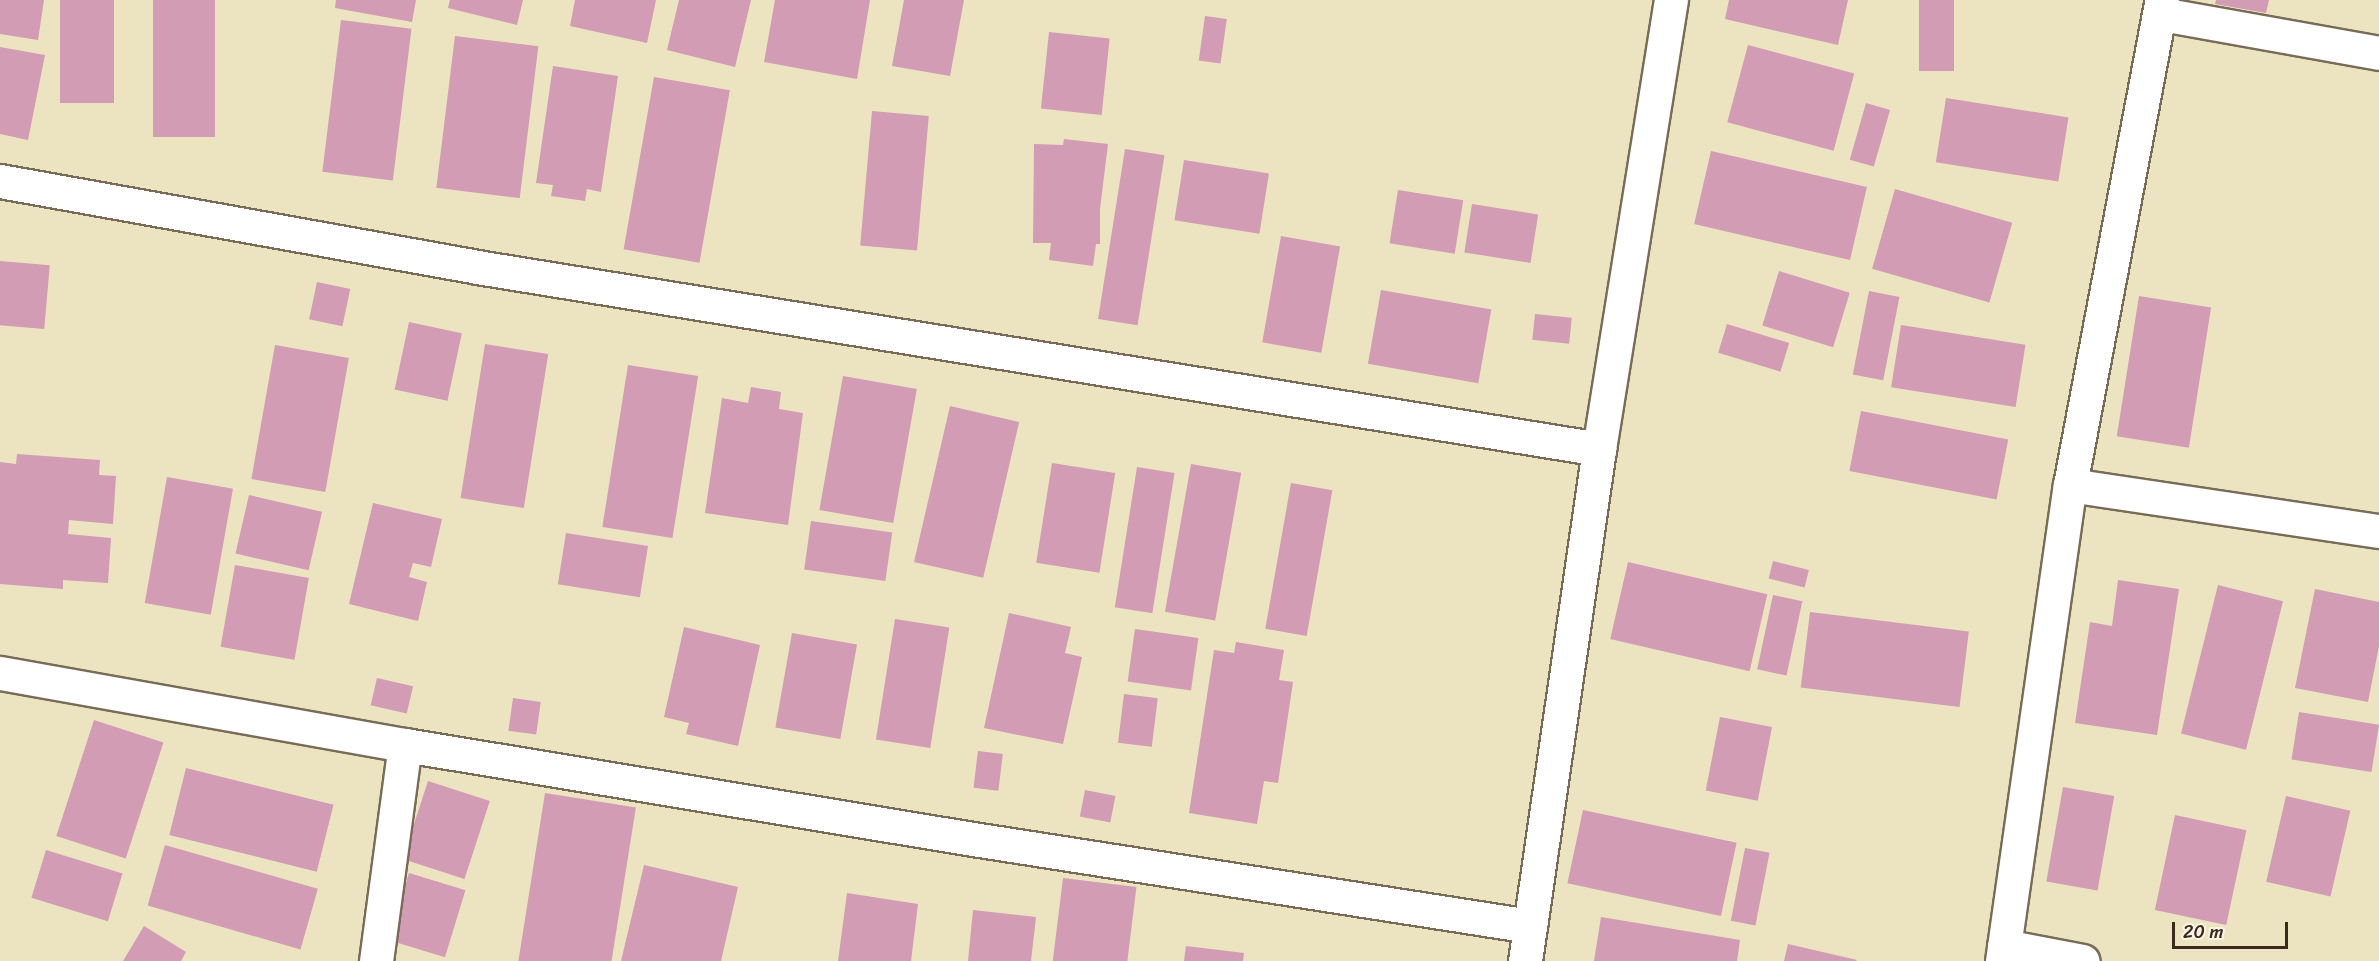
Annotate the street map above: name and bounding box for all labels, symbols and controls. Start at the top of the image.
scale bar [2175,910,2290,948]
text: 20 m [2183,916,2223,948]

